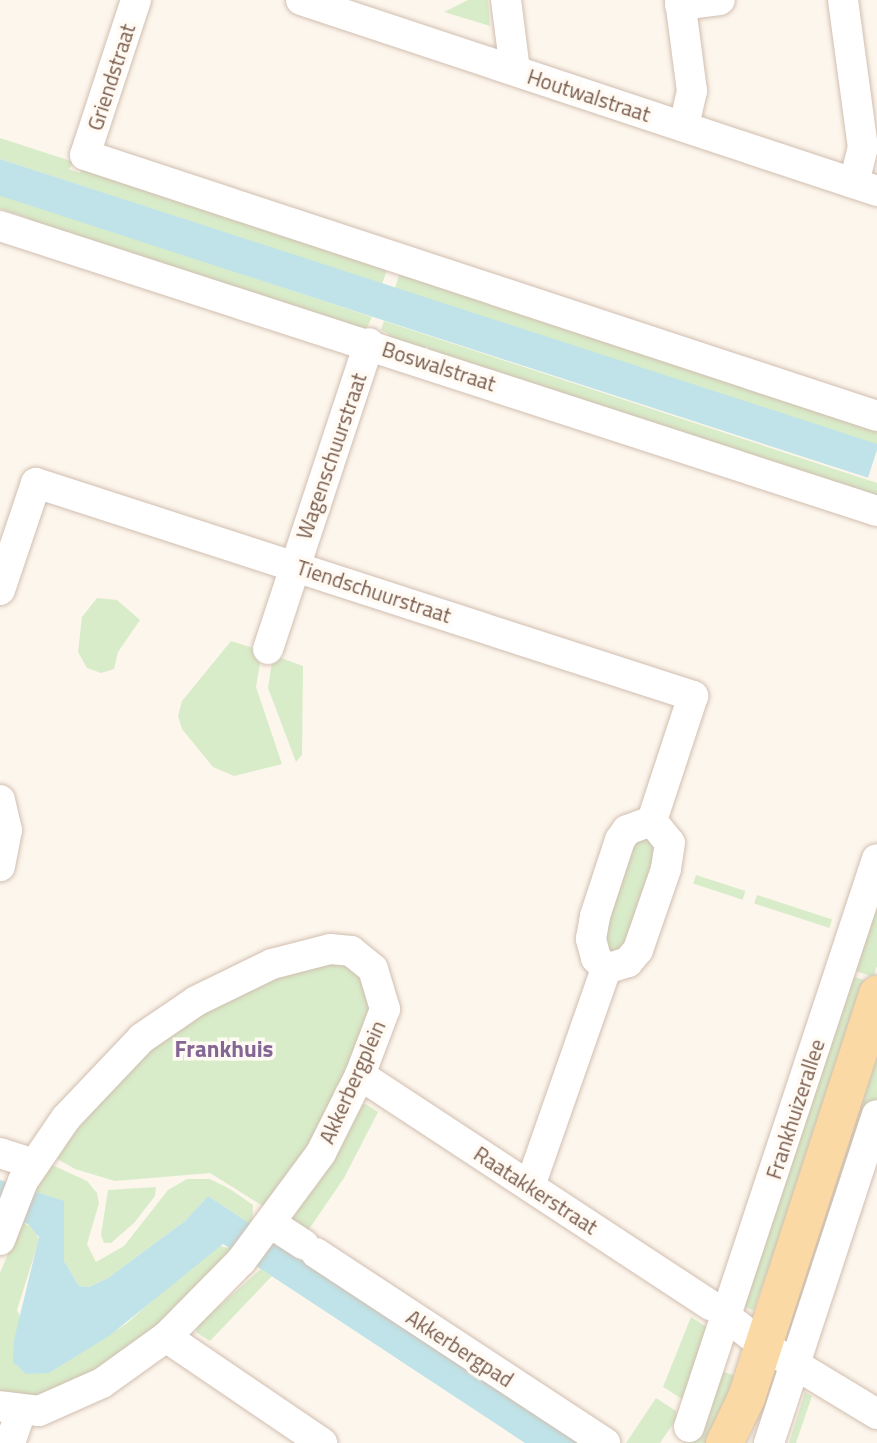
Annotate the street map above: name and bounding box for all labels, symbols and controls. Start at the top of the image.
street label: Griendstraat [82,21,140,133]
street label: Houtwalstraat [524,63,654,127]
street label: Boswalstraat [379,336,499,396]
street label: Wagenschuurstraat [291,370,371,542]
street label: Tiendschuurstraat [293,554,455,628]
street label: Akkerbergplein [314,1016,390,1148]
district label: Frankhuis [175,1035,273,1063]
street label: Frankhuizerallee [761,1036,829,1182]
street label: Raatakkerstraat [469,1141,603,1239]
street label: Akkerbergpad [402,1304,518,1392]

